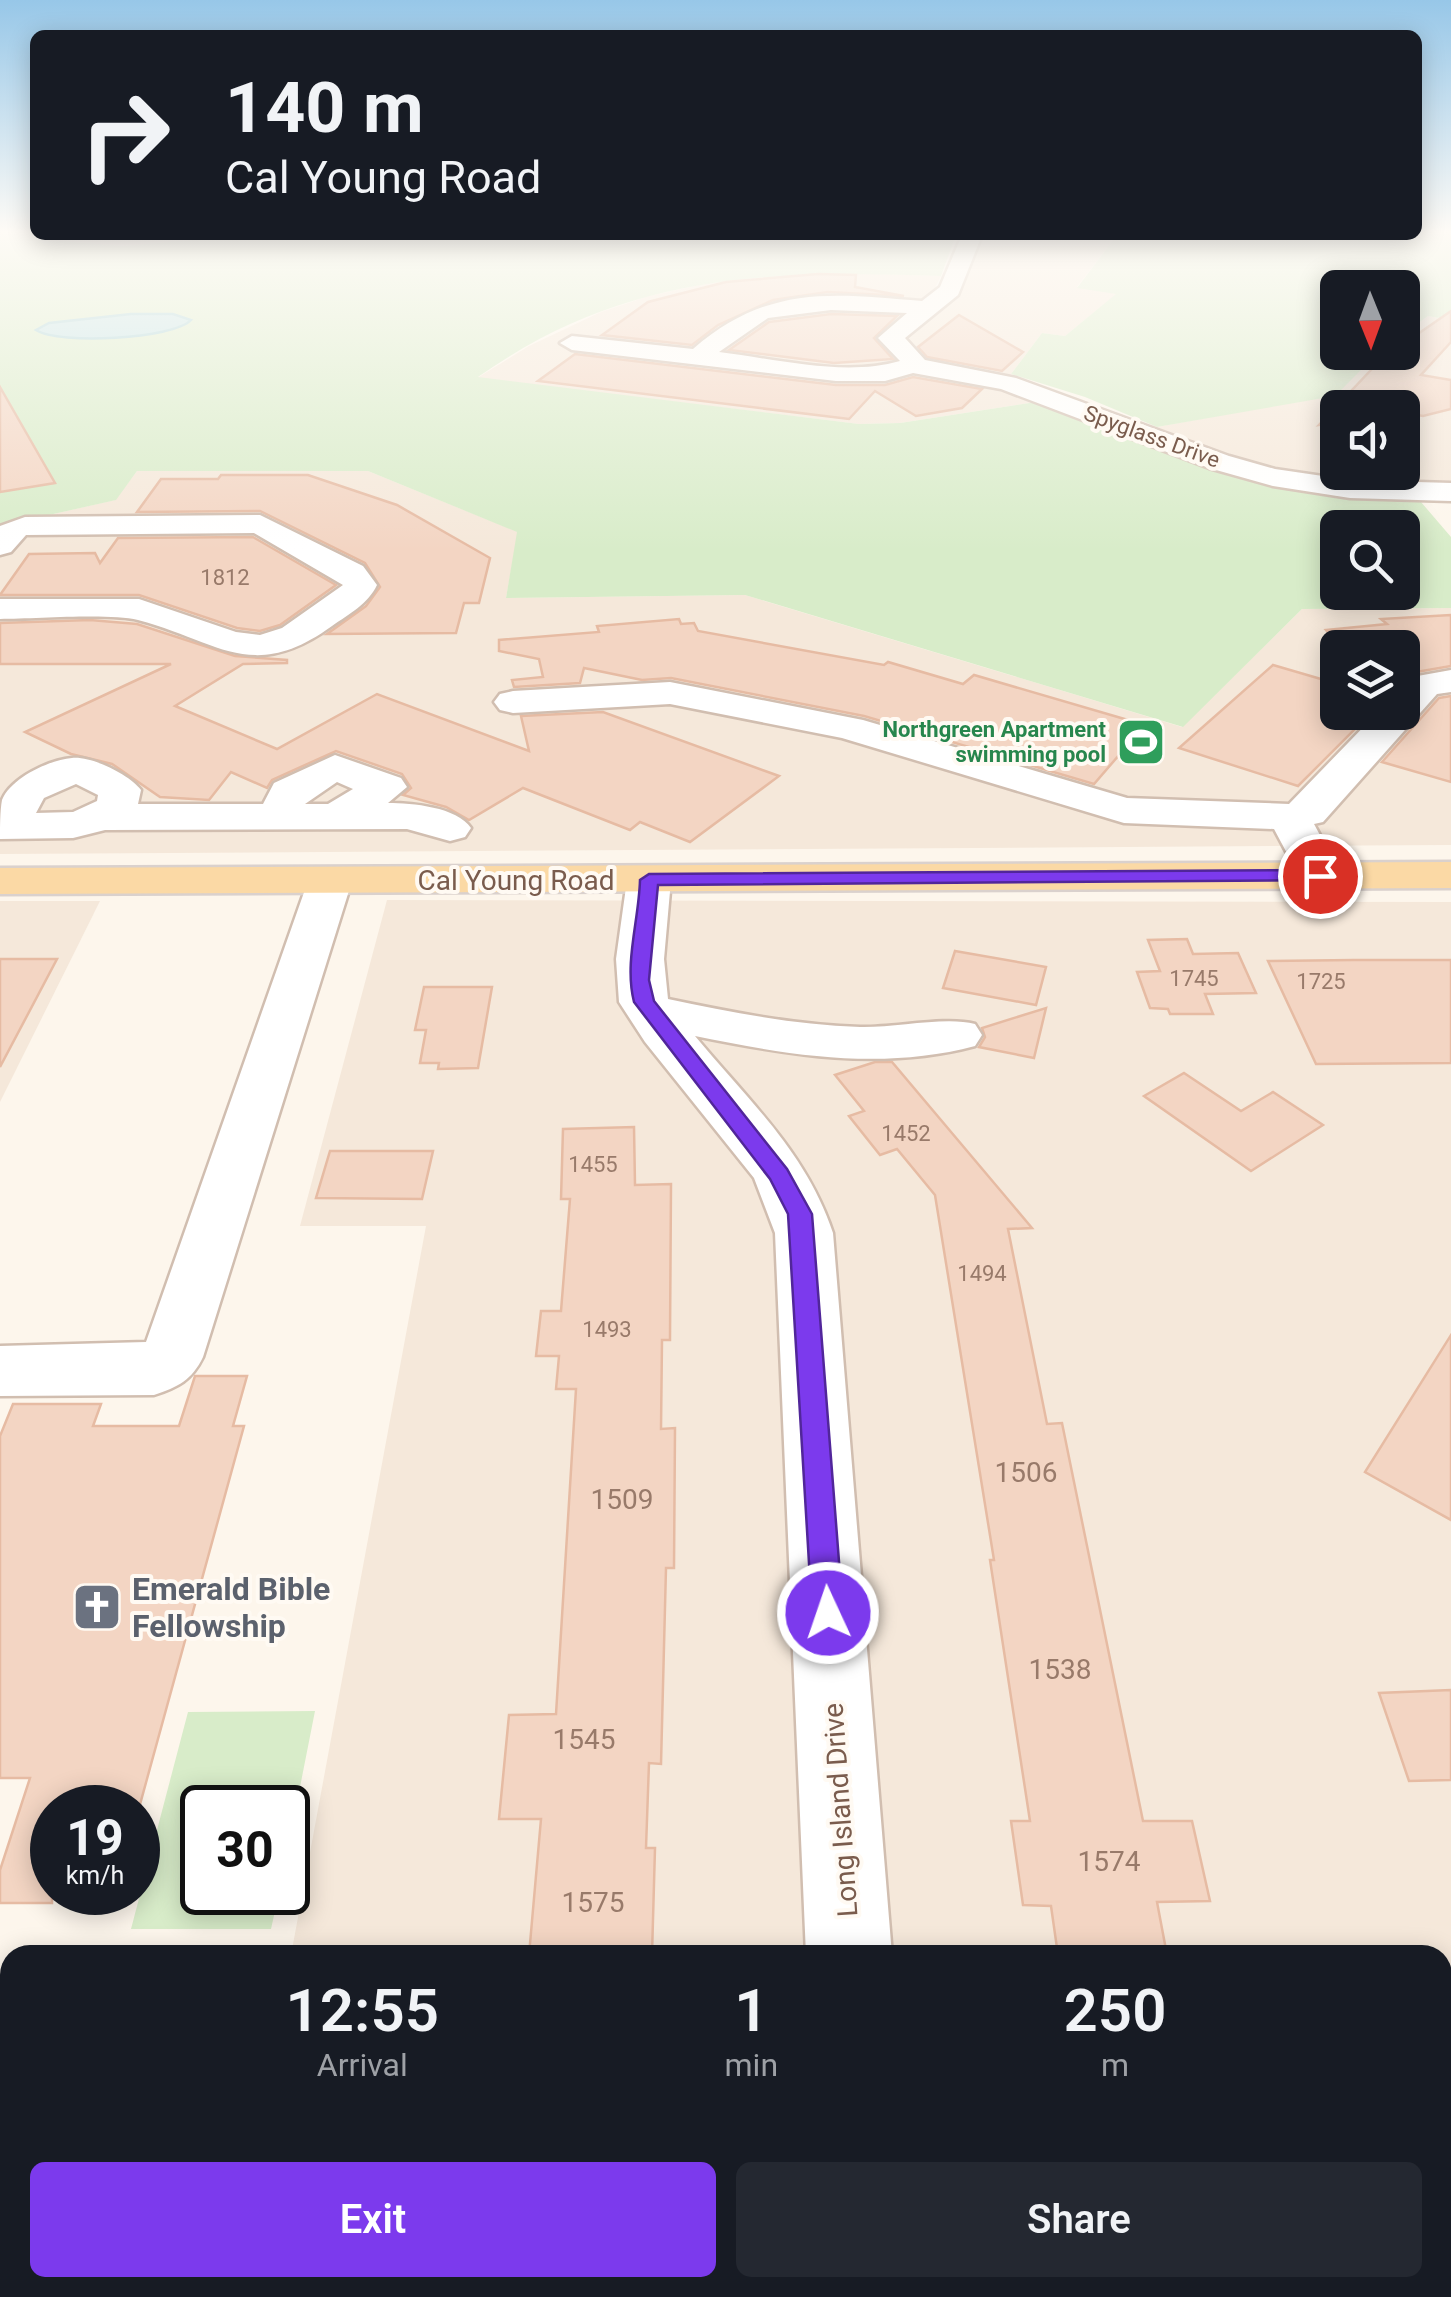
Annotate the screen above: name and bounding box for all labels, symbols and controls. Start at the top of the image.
text: 140 m [225,67,424,149]
icon: right [60,70,190,200]
text: Cal Young Road [225,151,541,204]
north arrow [1320,270,1420,370]
map controls [1320,270,1420,730]
button: sound [1320,390,1420,490]
street label: Spyglass Drive [1080,400,1223,473]
button: search [1320,510,1420,610]
house number: 1812 [200,565,250,590]
button: layers [1320,630,1420,730]
sports icon: Northgreen Apartment swimming pool [1115,716,1167,768]
place label: Northgreen Apartment swimming pool [882,717,1107,767]
pin [1278,834,1363,919]
icon: arrive [1293,849,1348,904]
street label: Cal Young Road [418,864,614,897]
house number: 1745 [1169,966,1219,991]
house number: 1725 [1296,969,1346,994]
house number: 1452 [881,1121,931,1146]
house number: 1455 [568,1152,618,1177]
house number: 1494 [957,1261,1007,1286]
house number: 1493 [582,1317,632,1342]
house number: 1506 [995,1456,1057,1489]
house number: 1509 [591,1483,653,1516]
position arrow [776,1561,880,1665]
place label: Emerald Bible Fellowship [132,1570,330,1645]
church icon: Emerald Bible Fellowship [71,1581,123,1633]
house number: 1538 [1029,1653,1091,1686]
street label: Long Island Drive [817,1702,864,1918]
house number: 1545 [553,1723,615,1756]
speed limit sign: 30 [180,1785,310,1915]
text: 19 [66,1809,124,1867]
house number: 1574 [1078,1845,1141,1878]
text: km/h [66,1861,124,1890]
house number: 1575 [562,1886,624,1919]
text: 12:55 [286,1975,439,2046]
text: 1 [734,1975,768,2046]
text: 250 [1064,1975,1166,2046]
text: Arrival [317,2046,408,2084]
text: min [725,2046,778,2084]
text: m [1101,2046,1129,2084]
button: Exit [30,2162,716,2277]
button: Share [736,2162,1422,2277]

